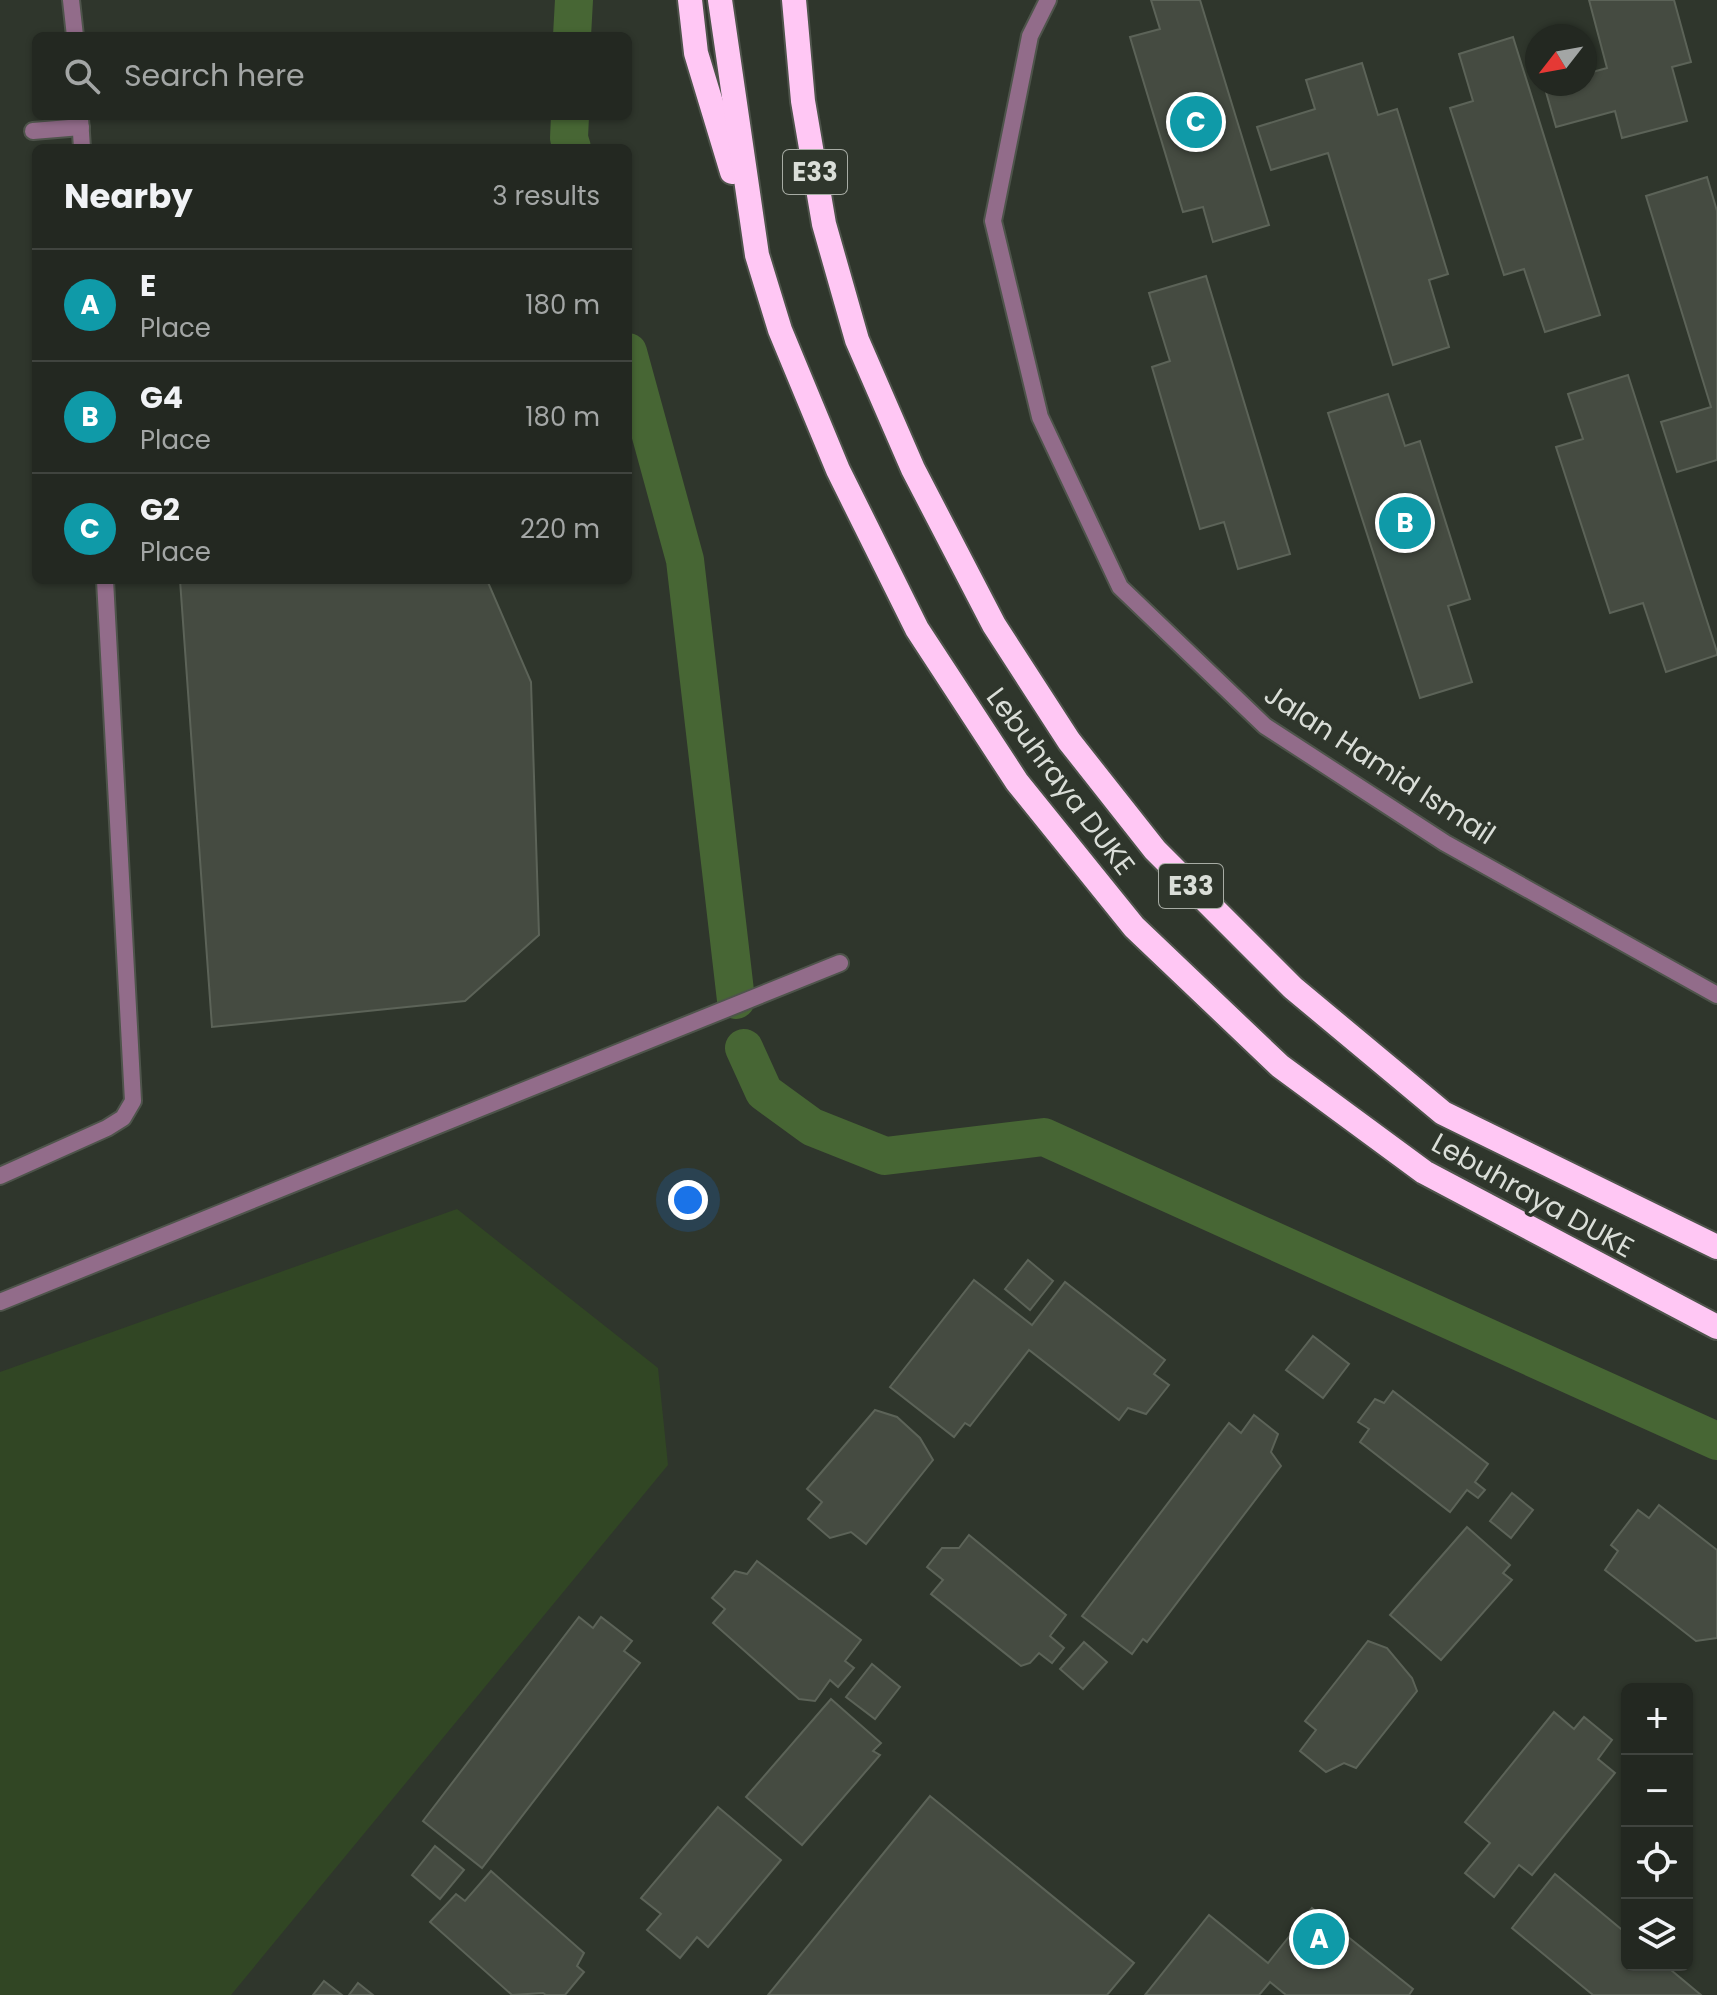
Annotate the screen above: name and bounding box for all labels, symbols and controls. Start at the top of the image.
north arrow [1525,24,1597,96]
search box [32,32,632,120]
icon: search [60,54,104,98]
text: Search here [124,54,305,97]
pin: C [1170,92,1222,152]
road number: E33 [783,150,847,194]
text: Nearby [64,172,193,220]
text: 3 results [492,178,600,214]
text: E [140,264,156,307]
text: A [80,287,100,323]
text: 180 m [525,287,600,323]
text: Place [140,310,211,346]
text: G4 [140,376,183,419]
text: B [81,399,99,435]
text: 180 m [525,399,600,435]
text: Place [140,422,211,458]
text: G2 [140,488,180,531]
pin: B [1379,493,1431,553]
text: C [80,511,100,547]
text: 220 m [520,511,600,547]
text: Place [140,534,211,570]
street label: Jalan Hamid Ismail [1257,675,1503,854]
street label: Lebuhraya DUKE [977,679,1144,883]
road number: E33 [1159,864,1223,908]
street label: Lebuhraya DUKE [1425,1124,1641,1267]
your location [668,1180,708,1220]
map controls [1621,1683,1693,1971]
button: + [1621,1683,1693,1755]
button: − [1621,1755,1693,1827]
button: locate [1621,1827,1693,1899]
button: layers [1621,1899,1693,1971]
pin: A [1293,1909,1345,1969]

